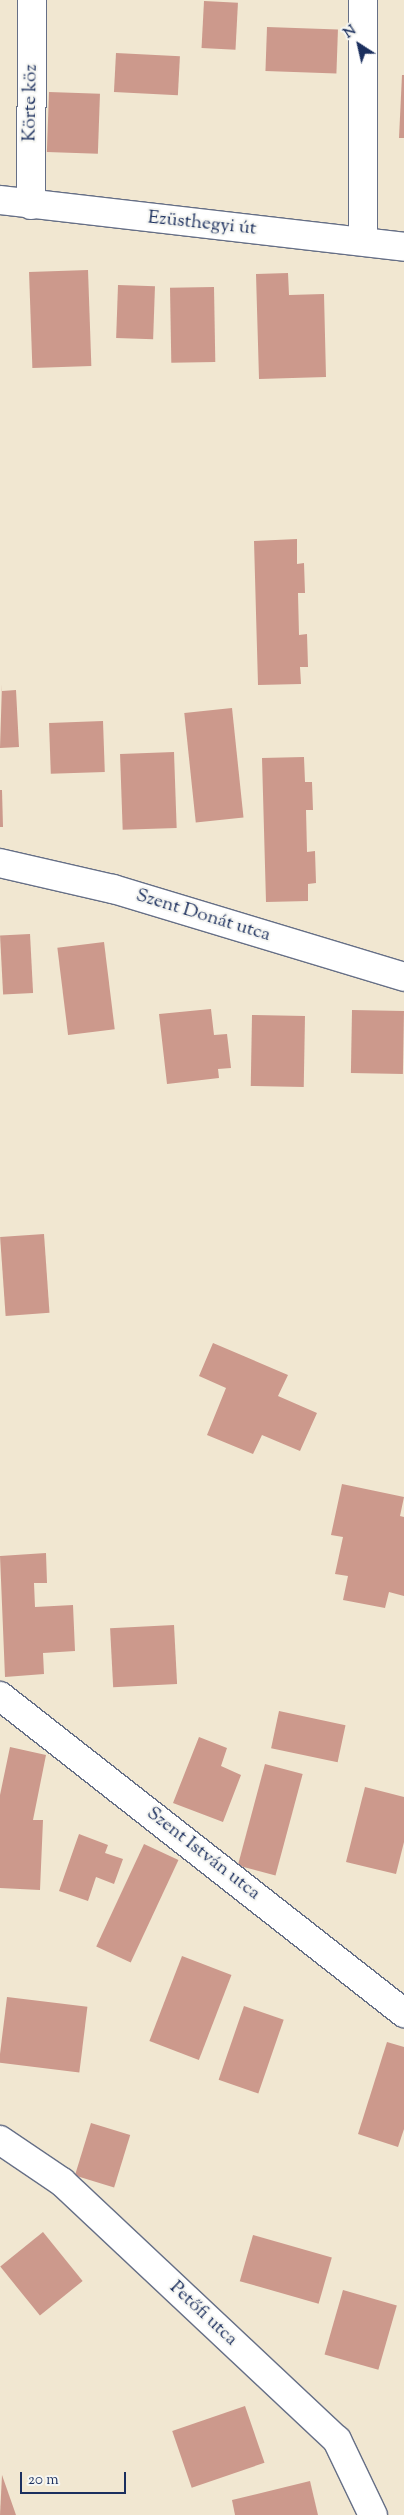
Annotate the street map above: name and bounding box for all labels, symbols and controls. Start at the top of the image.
north arrow [334,20,384,70]
text: N [340,21,361,44]
street label: Körte köz [19,64,43,142]
street label: Ezüsthegyi út [147,207,257,241]
street label: Szent Donát utca [133,885,273,947]
street label: Szent István utca [142,1803,264,1905]
street label: Petőfi utca [164,2277,242,2351]
scale bar [22,2462,129,2494]
text: 20 m [28,2470,59,2491]

